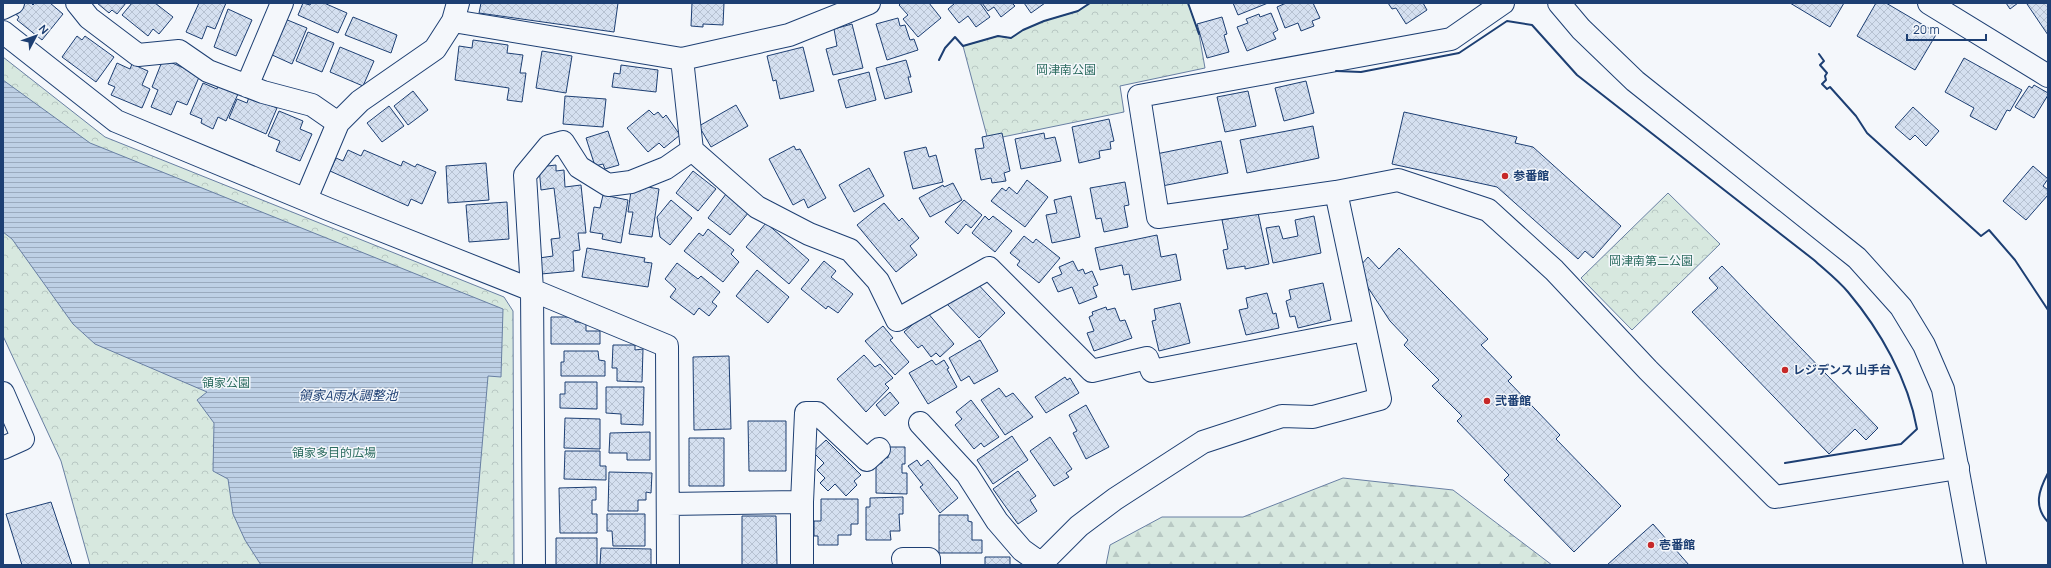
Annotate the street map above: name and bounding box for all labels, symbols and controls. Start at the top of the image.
north arrow [16,16,56,56]
scale bar [1907,16,1986,42]
text: N [36,21,52,37]
text: 20 m [1913,21,1940,38]
park label: 岡津南公園 [1036,61,1096,78]
place label: 参番館 [1513,167,1549,184]
marker: 参番館 [1500,171,1510,181]
park label: 岡津南第二公園 [1609,252,1693,269]
place label: レジデンス 山手台 [1793,361,1891,378]
marker: レジデンス 山手台 [1780,365,1790,375]
park label: 領家公園 [202,374,250,391]
water label: 領家A雨水調整池 [298,386,400,404]
place label: 弐番館 [1495,392,1531,409]
marker: 弐番館 [1482,396,1492,406]
park label: 領家多目的広場 [292,444,376,461]
place label: 壱番館 [1659,536,1695,553]
marker: 壱番館 [1646,540,1656,550]

